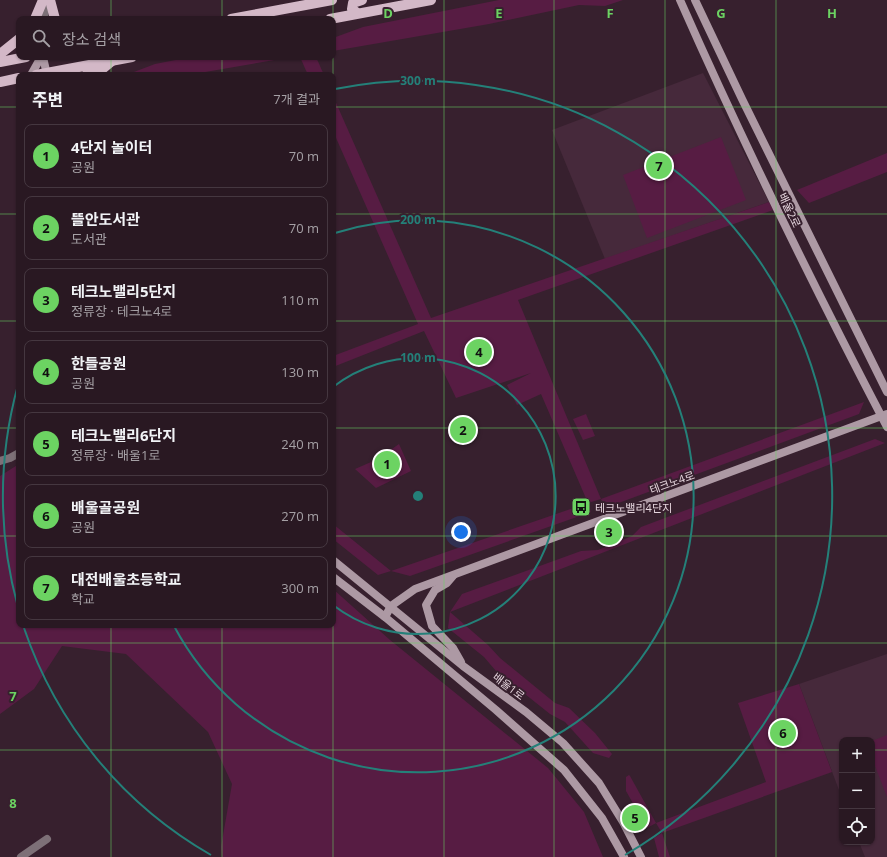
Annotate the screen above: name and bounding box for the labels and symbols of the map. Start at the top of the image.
text: D [383,4,393,22]
text: E [495,4,503,22]
text: F [606,4,614,22]
text: G [716,4,726,22]
text: H [827,4,837,22]
text: 300 m [400,72,436,89]
pin: 7 [646,151,672,181]
street label: 배울2로 [775,190,805,230]
text: 200 m [400,211,436,228]
pin: 4 [466,337,492,367]
text: 100 m [400,349,436,366]
pin: 2 [450,415,476,445]
pin: 1 [374,449,400,479]
street label: 테크노4로 [647,467,697,497]
centre of rings [411,489,425,503]
bus stop icon: 테크노밸리4단지 [570,496,592,518]
place label: 테크노밸리4단지 [595,500,672,515]
pin: 3 [596,517,622,547]
your location [451,522,471,542]
street label: 배울1로 [490,669,528,703]
text: 7 [9,687,17,705]
pin: 6 [770,718,796,748]
text: 8 [9,794,17,812]
pin: 5 [622,803,648,833]

